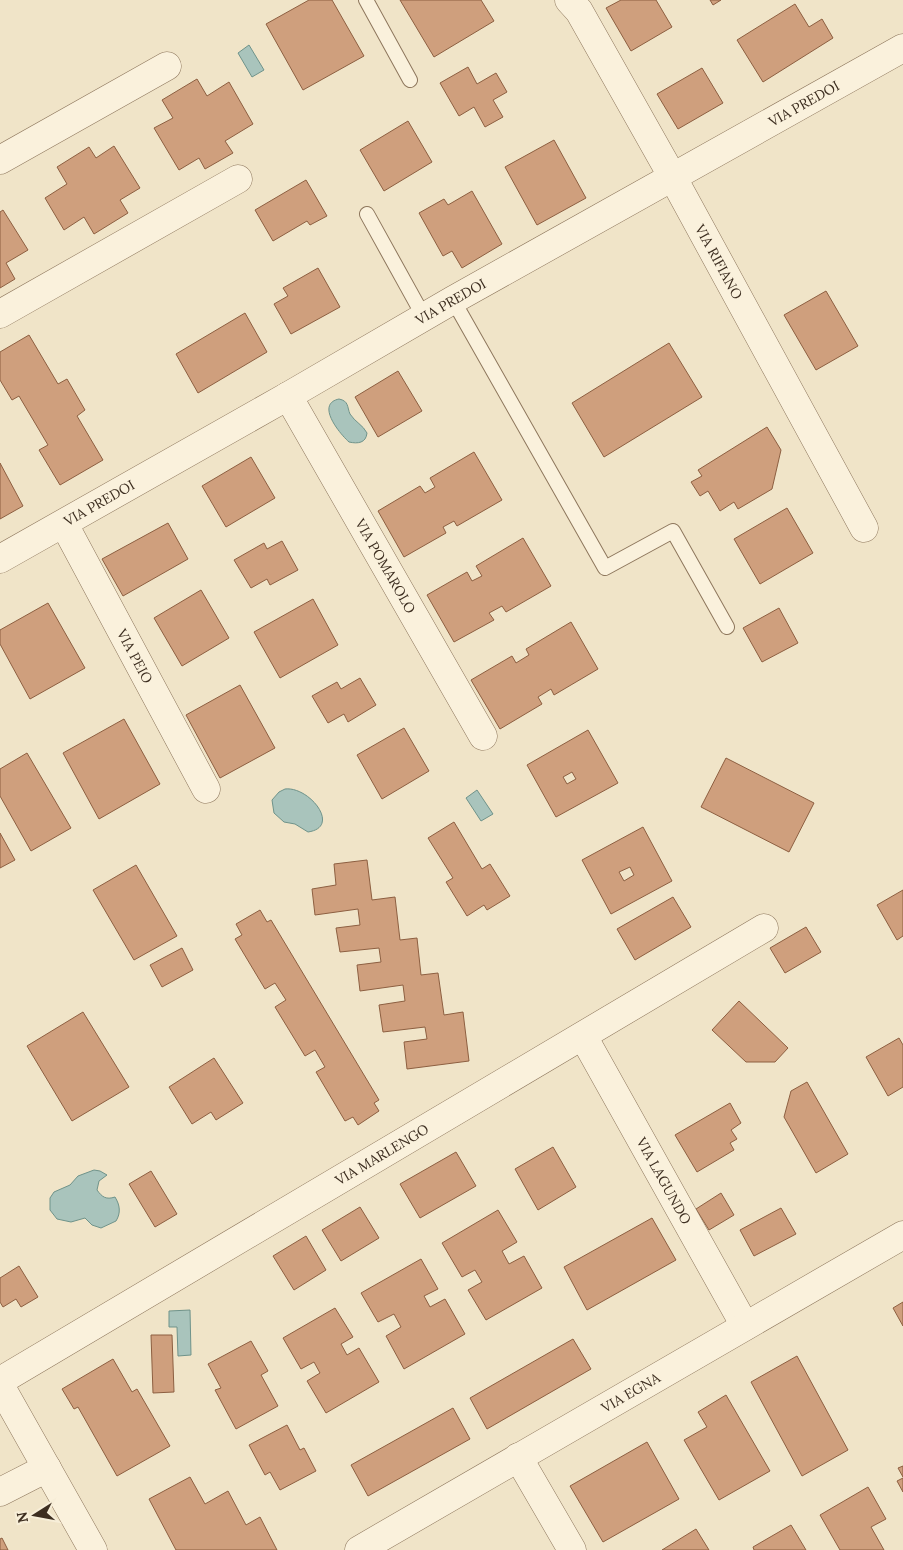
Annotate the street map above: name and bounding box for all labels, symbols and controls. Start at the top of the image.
street label: VIA PREDOI [764,76,842,131]
street label: VIA RIFIANO [691,220,747,302]
street label: VIA PREDOI [411,274,489,329]
street label: VIA PREDOI [60,476,138,530]
street label: VIA POMAROLO [351,515,420,617]
street label: VIA PEIO [112,625,157,687]
street label: VIA MARLENGO [331,1120,432,1190]
street label: VIA LAGUNDO [632,1133,695,1228]
street label: VIA EGNA [597,1368,664,1417]
north arrow [10,1490,60,1540]
text: N [12,1510,32,1525]

